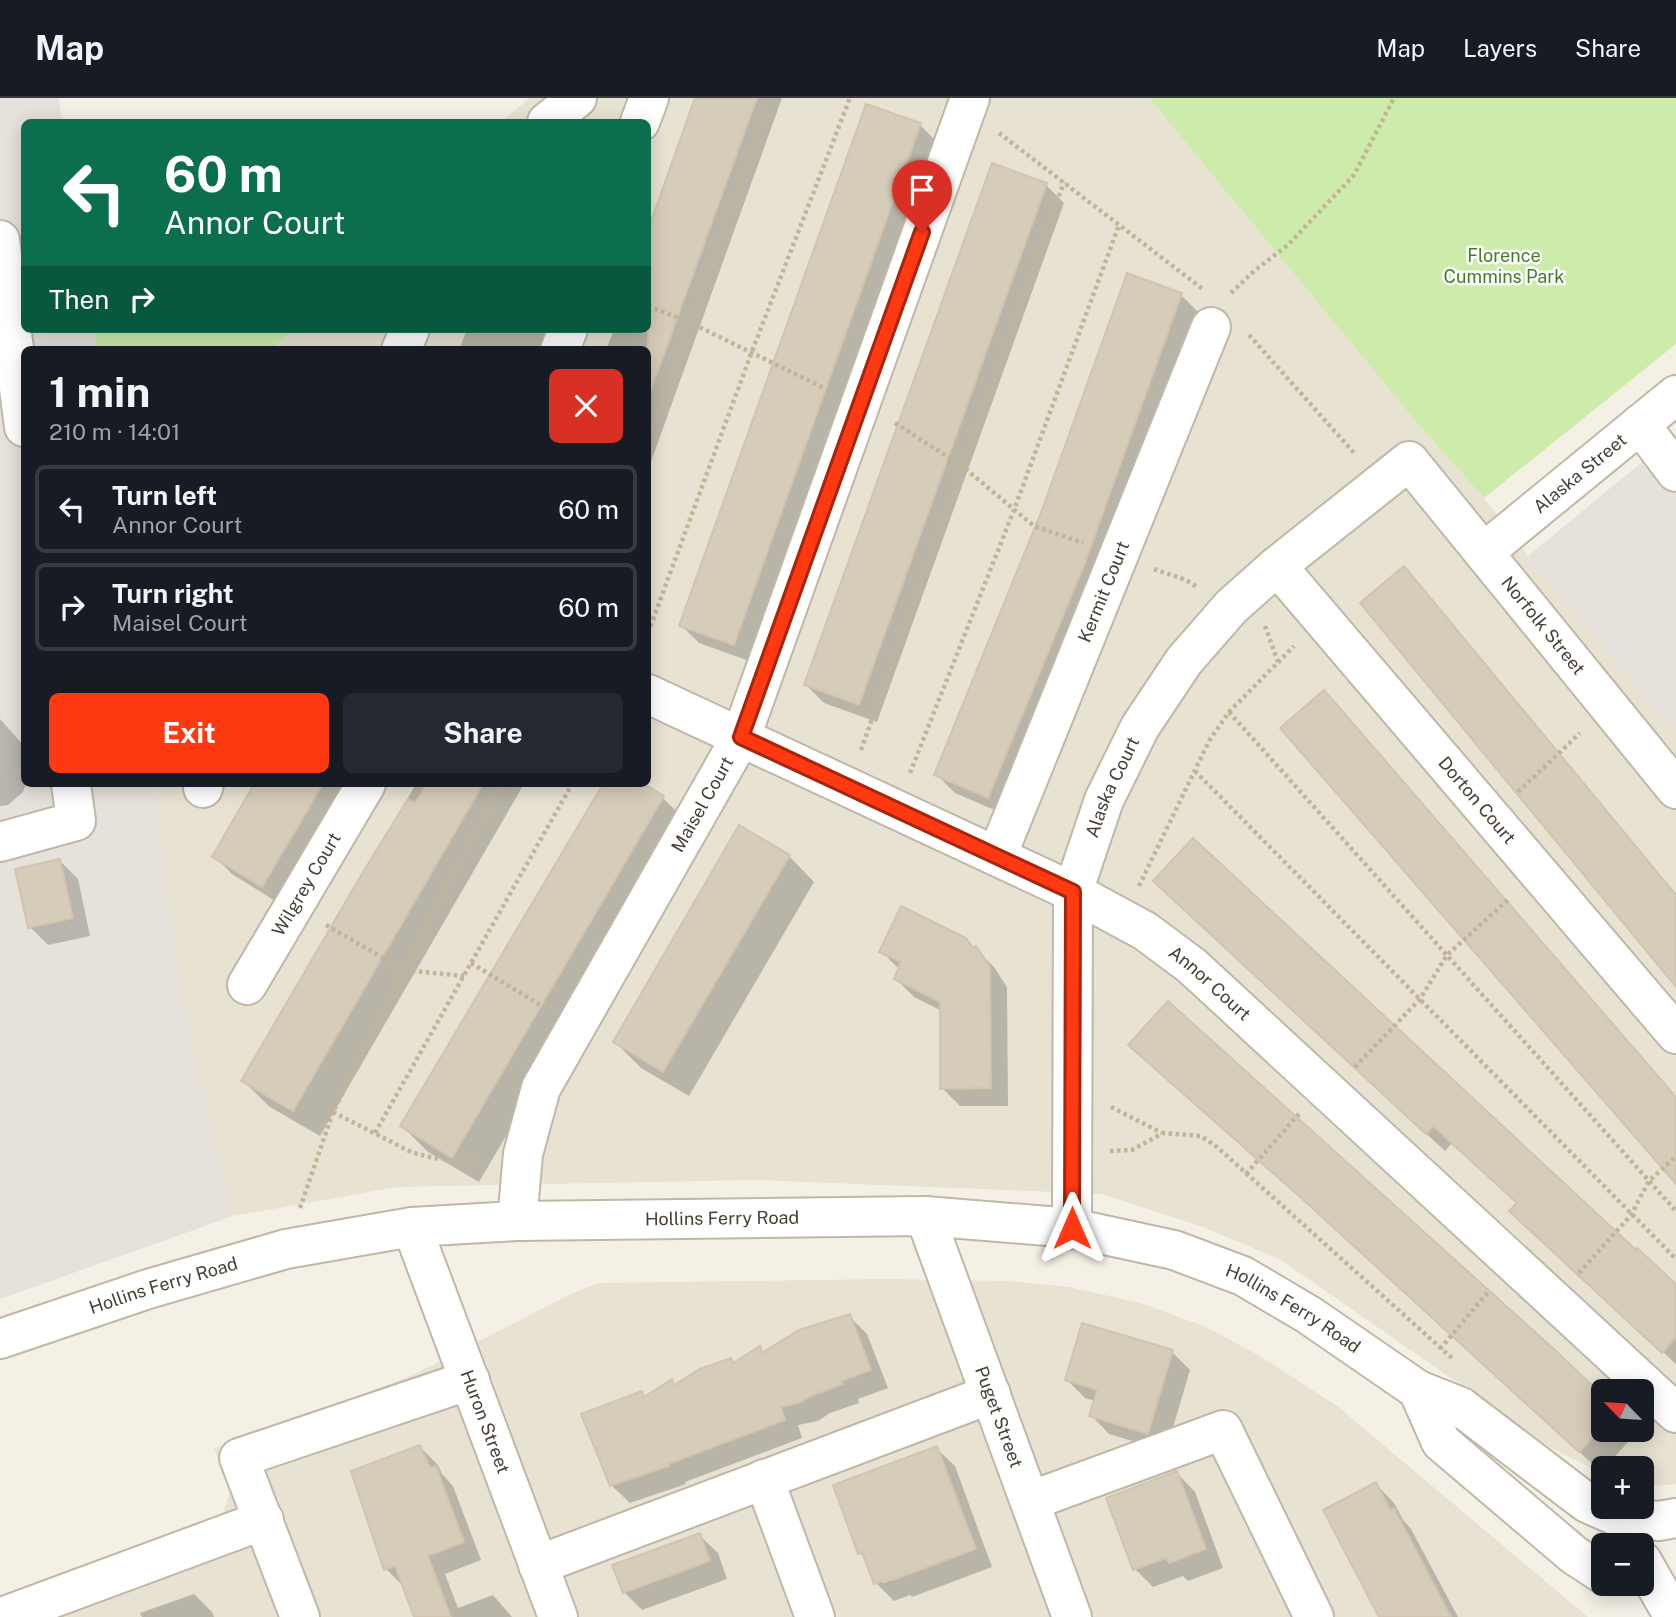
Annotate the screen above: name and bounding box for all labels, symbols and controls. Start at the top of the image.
text: Map [35,29,104,67]
text: Map [1376,34,1425,62]
text: Layers [1463,34,1537,62]
text: Share [1575,34,1641,62]
text: 60 m [164,145,283,203]
icon: left [49,147,140,238]
pin [892,160,952,232]
icon: arrive [903,171,941,209]
text: Annor Court [164,204,345,241]
park label: Florence Cummins Park [1444,245,1564,287]
icon: right [123,280,161,318]
text: Then [49,284,109,315]
text: 1 min [49,367,150,416]
button: close [549,369,623,443]
text: 210 m · 14:01 [49,418,180,445]
street label: Alaska Street [1529,429,1630,517]
text: Turn left [112,480,217,511]
icon: left [53,490,91,528]
text: 60 m [558,494,619,525]
text: Annor Court [112,511,242,538]
street label: Kermit Court [1074,538,1133,645]
street label: Norfolk Street [1497,572,1590,679]
text: Turn right [112,578,234,609]
icon: right [53,588,91,626]
text: 60 m [558,592,619,623]
text: Maisel Court [112,609,248,636]
button: Exit [49,693,329,773]
button: Share [343,693,623,773]
street label: Alaska Court [1081,733,1144,840]
street label: Dorton Court [1434,752,1520,848]
street label: Maisel Court [667,753,738,856]
street label: Wilgrey Court [267,829,345,940]
street label: Annor Court [1165,941,1255,1025]
position arrow [1035,1191,1109,1265]
street label: Hollins Ferry Road [645,1207,799,1229]
street label: Hollins Ferry Road [86,1253,240,1318]
street label: Hollins Ferry Road [1223,1259,1365,1357]
street label: Puget Street [971,1363,1027,1470]
street label: Huron Street [456,1367,514,1476]
north arrow [1591,1379,1654,1442]
map controls [1591,1379,1654,1596]
button: + [1591,1456,1654,1519]
button: − [1591,1533,1654,1596]

